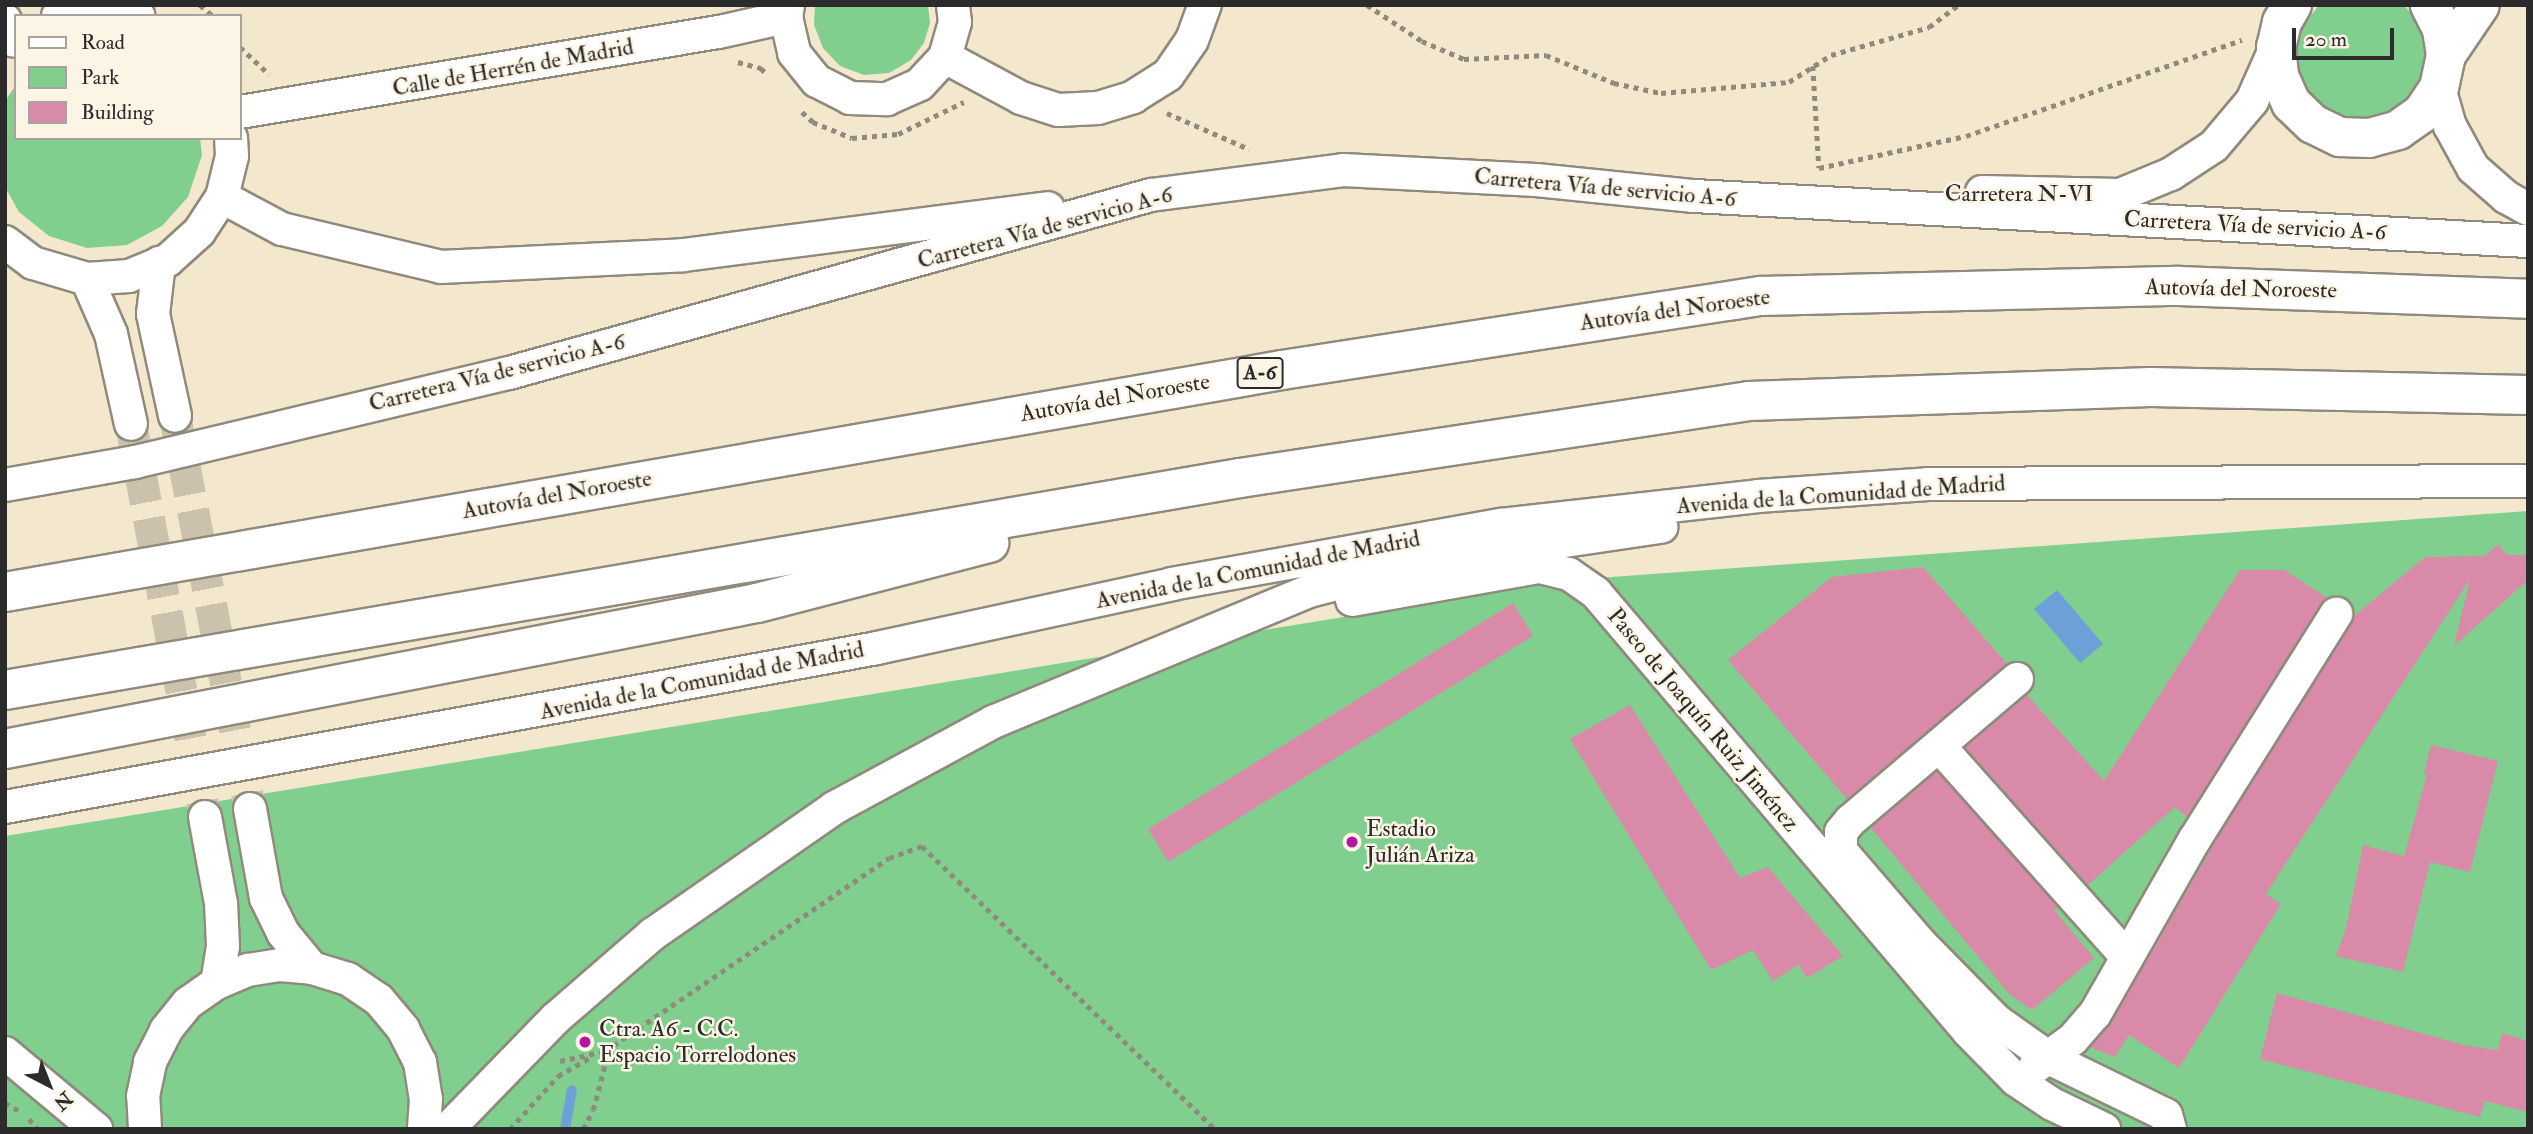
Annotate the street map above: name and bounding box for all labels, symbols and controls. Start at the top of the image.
legend [14,14,242,140]
scale bar [2295,14,2396,58]
text: 20 m [2305,26,2347,53]
text: Road [81,29,125,56]
street label: Calle de Herrén de Madrid [390,33,636,103]
text: Park [81,64,119,91]
text: Building [81,99,154,126]
street label: Carretera Vía de servicio A-6 [1473,163,1737,213]
street label: Carretera N-VI [1945,180,2093,208]
street label: Carretera Vía de servicio A-6 [915,181,1175,275]
street label: Carretera Vía de servicio A-6 [2123,205,2387,247]
street label: Autovía del Noroeste [2145,274,2337,304]
street label: Autovía del Noroeste [1578,283,1772,337]
street label: Carretera Vía de servicio A-6 [366,328,628,418]
road number: A-6 [1236,356,1284,390]
street label: Autovía del Noroeste [1018,368,1212,428]
street label: Autovía del Noroeste [460,465,654,525]
street label: Avenida de la Comunidad de Madrid [1676,470,2006,520]
street label: Avenida de la Comunidad de Madrid [1094,525,1422,615]
street label: Paseo de Joaquín Ruiz Jiménez [1601,603,1805,837]
street label: Avenida de la Comunidad de Madrid [538,636,866,726]
place label: Estadio Julián Ariza [1366,815,1475,869]
marker: Estadio Julián Ariza [1344,834,1360,850]
place label: Ctra. A6 - C.C. Espacio Torrelodones [599,1015,796,1069]
marker: Ctra. A6 - C.C. Espacio Torrelodones [577,1034,593,1050]
north arrow [14,1050,84,1120]
text: N [49,1086,77,1115]

